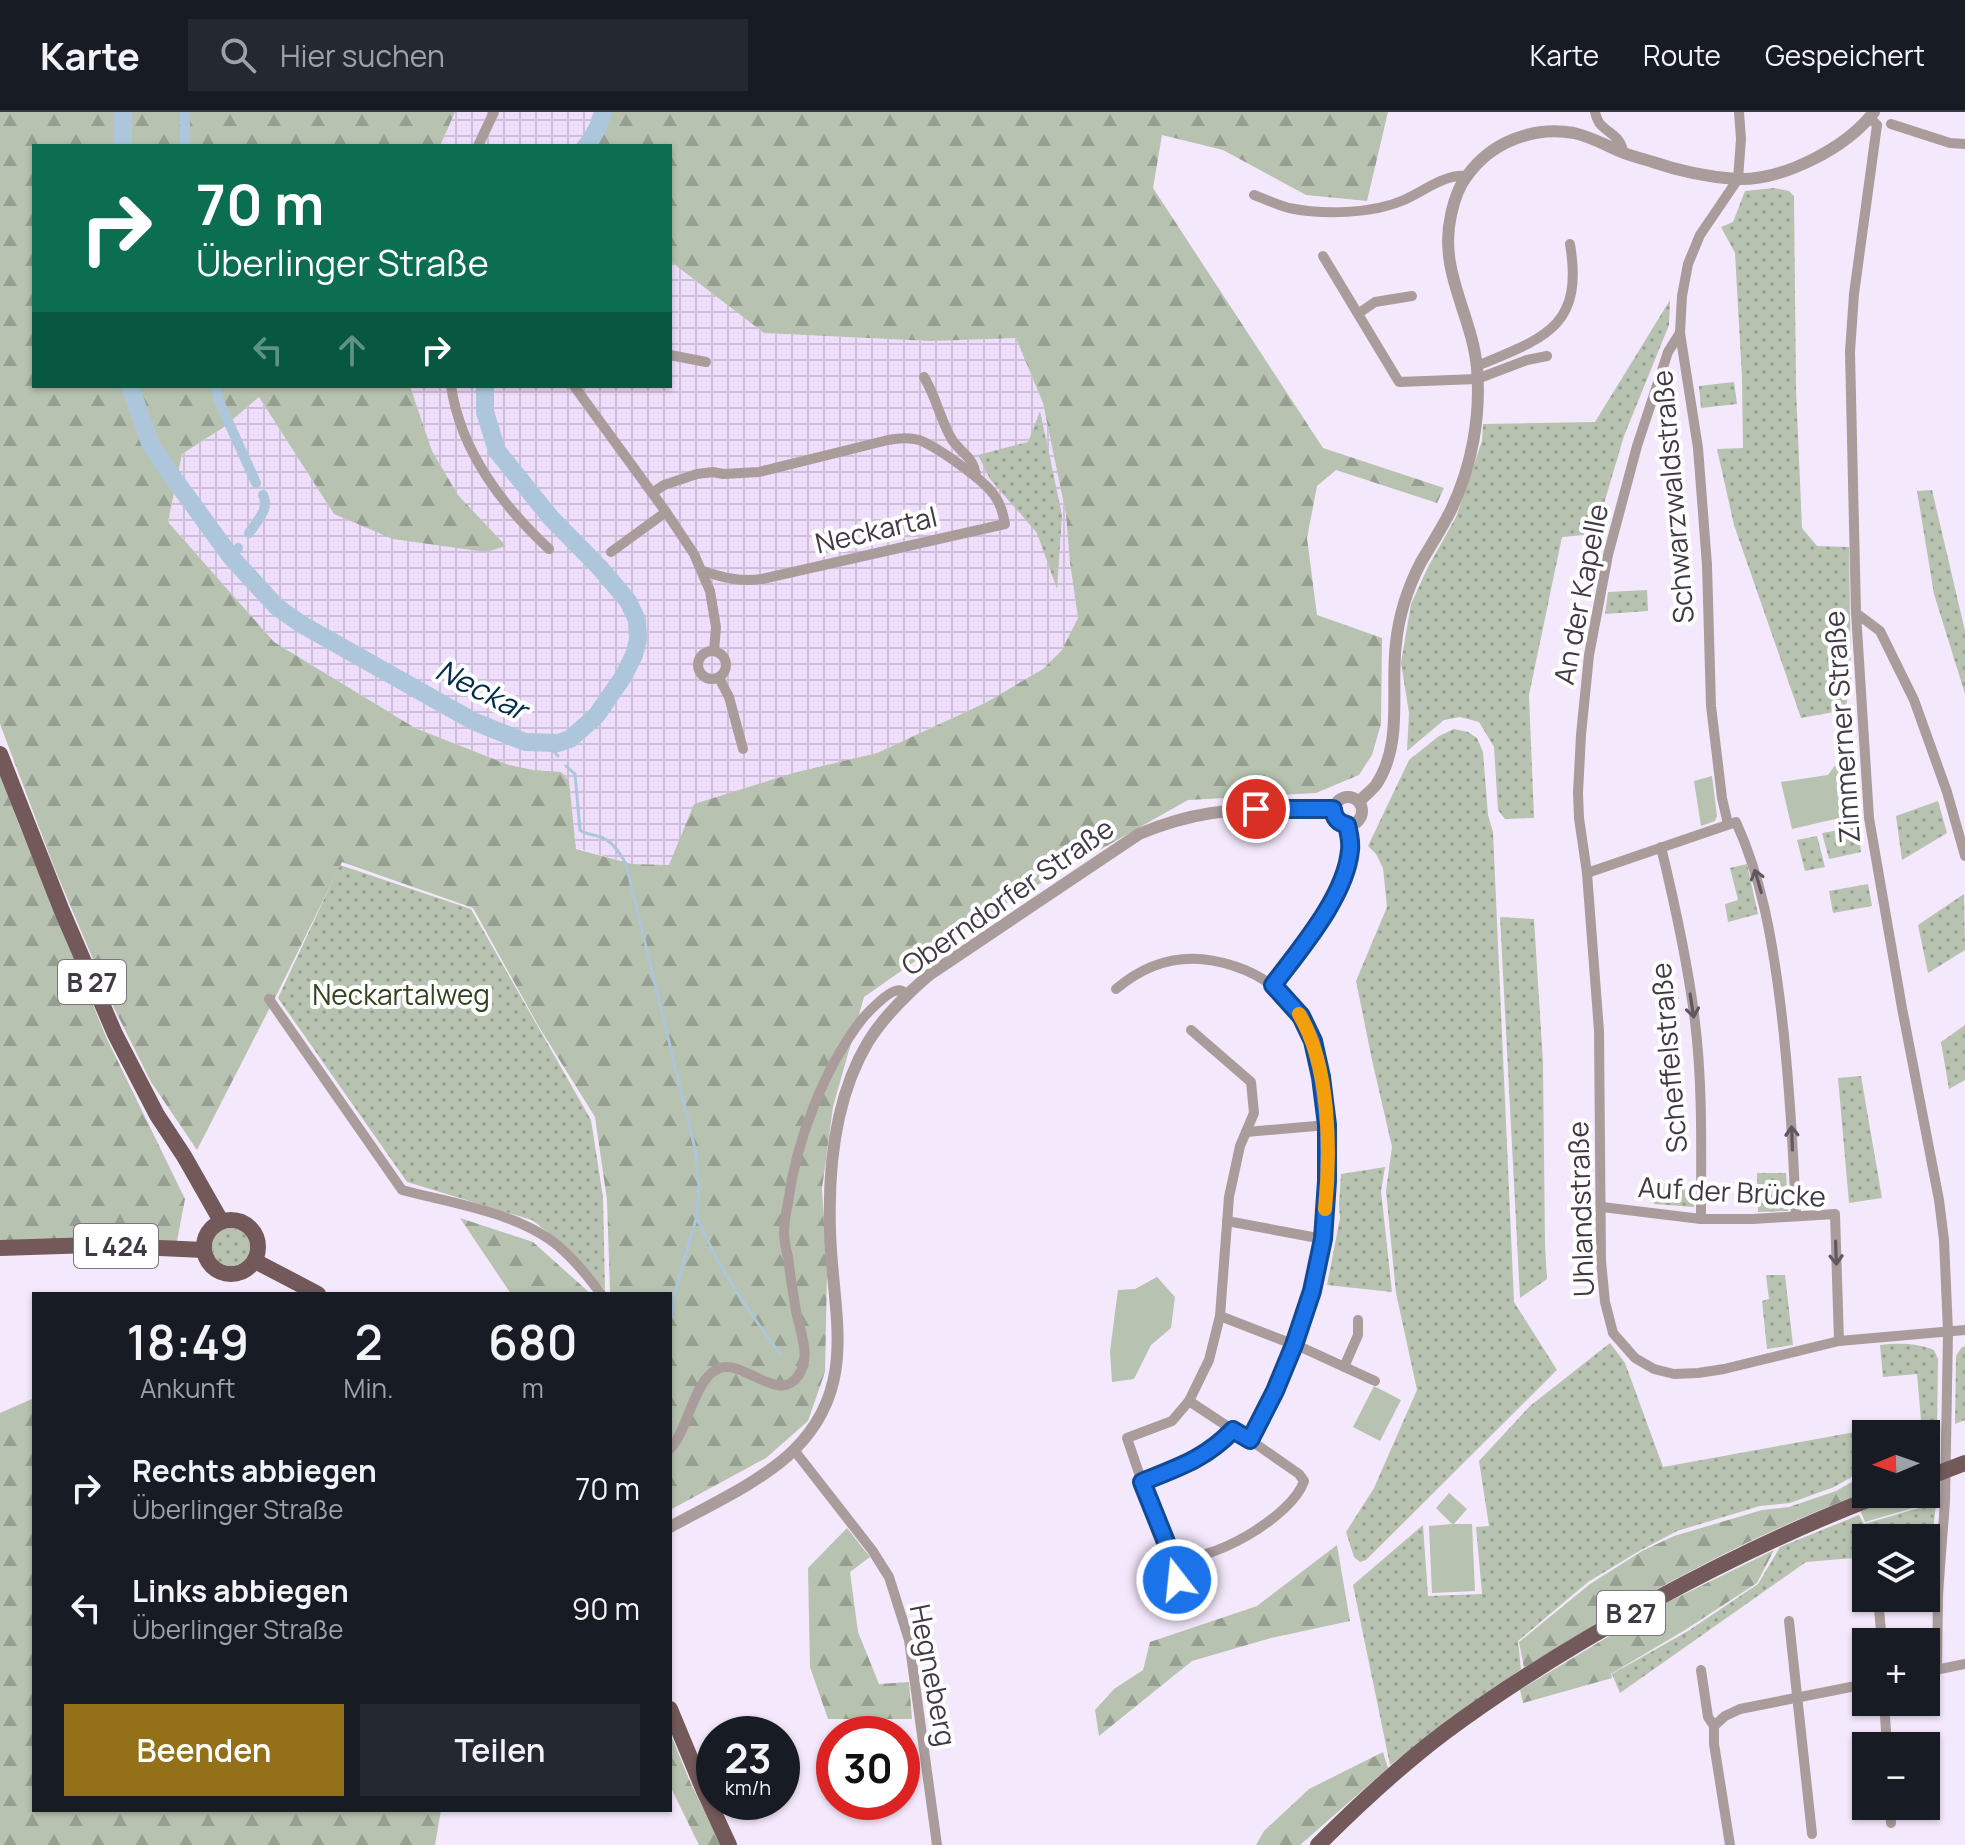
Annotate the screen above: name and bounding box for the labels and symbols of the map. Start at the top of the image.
street label: Schwarzwaldstraße [1642,369,1702,625]
street label: Neckartal [811,497,941,561]
street label: An der Kapelle [1544,500,1616,688]
street label: Zimmerner Straße [1814,610,1868,844]
water label: Neckar [429,649,538,731]
pin [1222,775,1290,843]
street label: Oberndorfer Straße [893,808,1121,984]
one-way arrow [1750,868,1765,894]
road number: B 27 [58,960,126,1004]
street label: Scheffelstraße [1641,961,1695,1155]
park label: Neckartalweg [312,975,490,1013]
one-way arrow [1686,993,1701,1018]
street label: Uhlandstraße [1558,1121,1602,1297]
one-way arrow [1785,1125,1800,1152]
street label: Auf der Brücke [1637,1167,1827,1215]
road number: L 424 [74,1224,158,1268]
one-way arrow [1829,1239,1844,1266]
north arrow [1852,1420,1940,1508]
position arrow [1135,1538,1219,1622]
road number: B 27 [1597,1591,1665,1635]
street label: Hegneberg [902,1601,966,1749]
speed limit sign: 30 [816,1716,920,1820]

